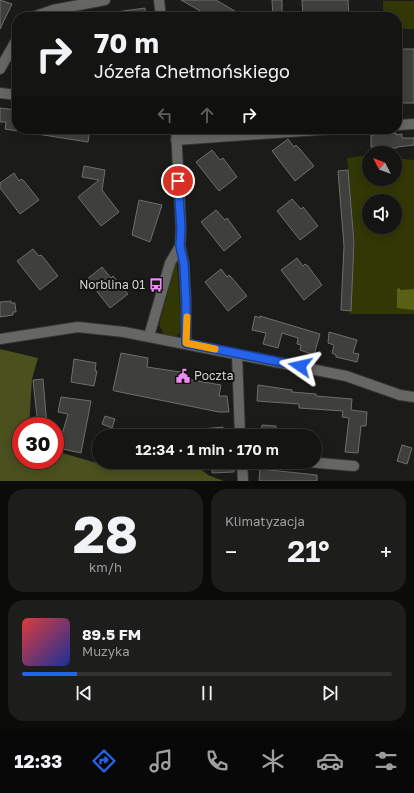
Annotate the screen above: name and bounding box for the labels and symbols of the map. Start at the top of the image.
north arrow [362,146,402,186]
pin [161,164,195,198]
place label: Norblina 01 [79,277,145,292]
bus stop icon: Norblina 01 [148,277,164,293]
position arrow [279,345,321,387]
public building icon: Poczta [175,368,191,384]
place label: Poczta [194,368,233,383]
speed limit sign: 30 [12,417,64,469]

